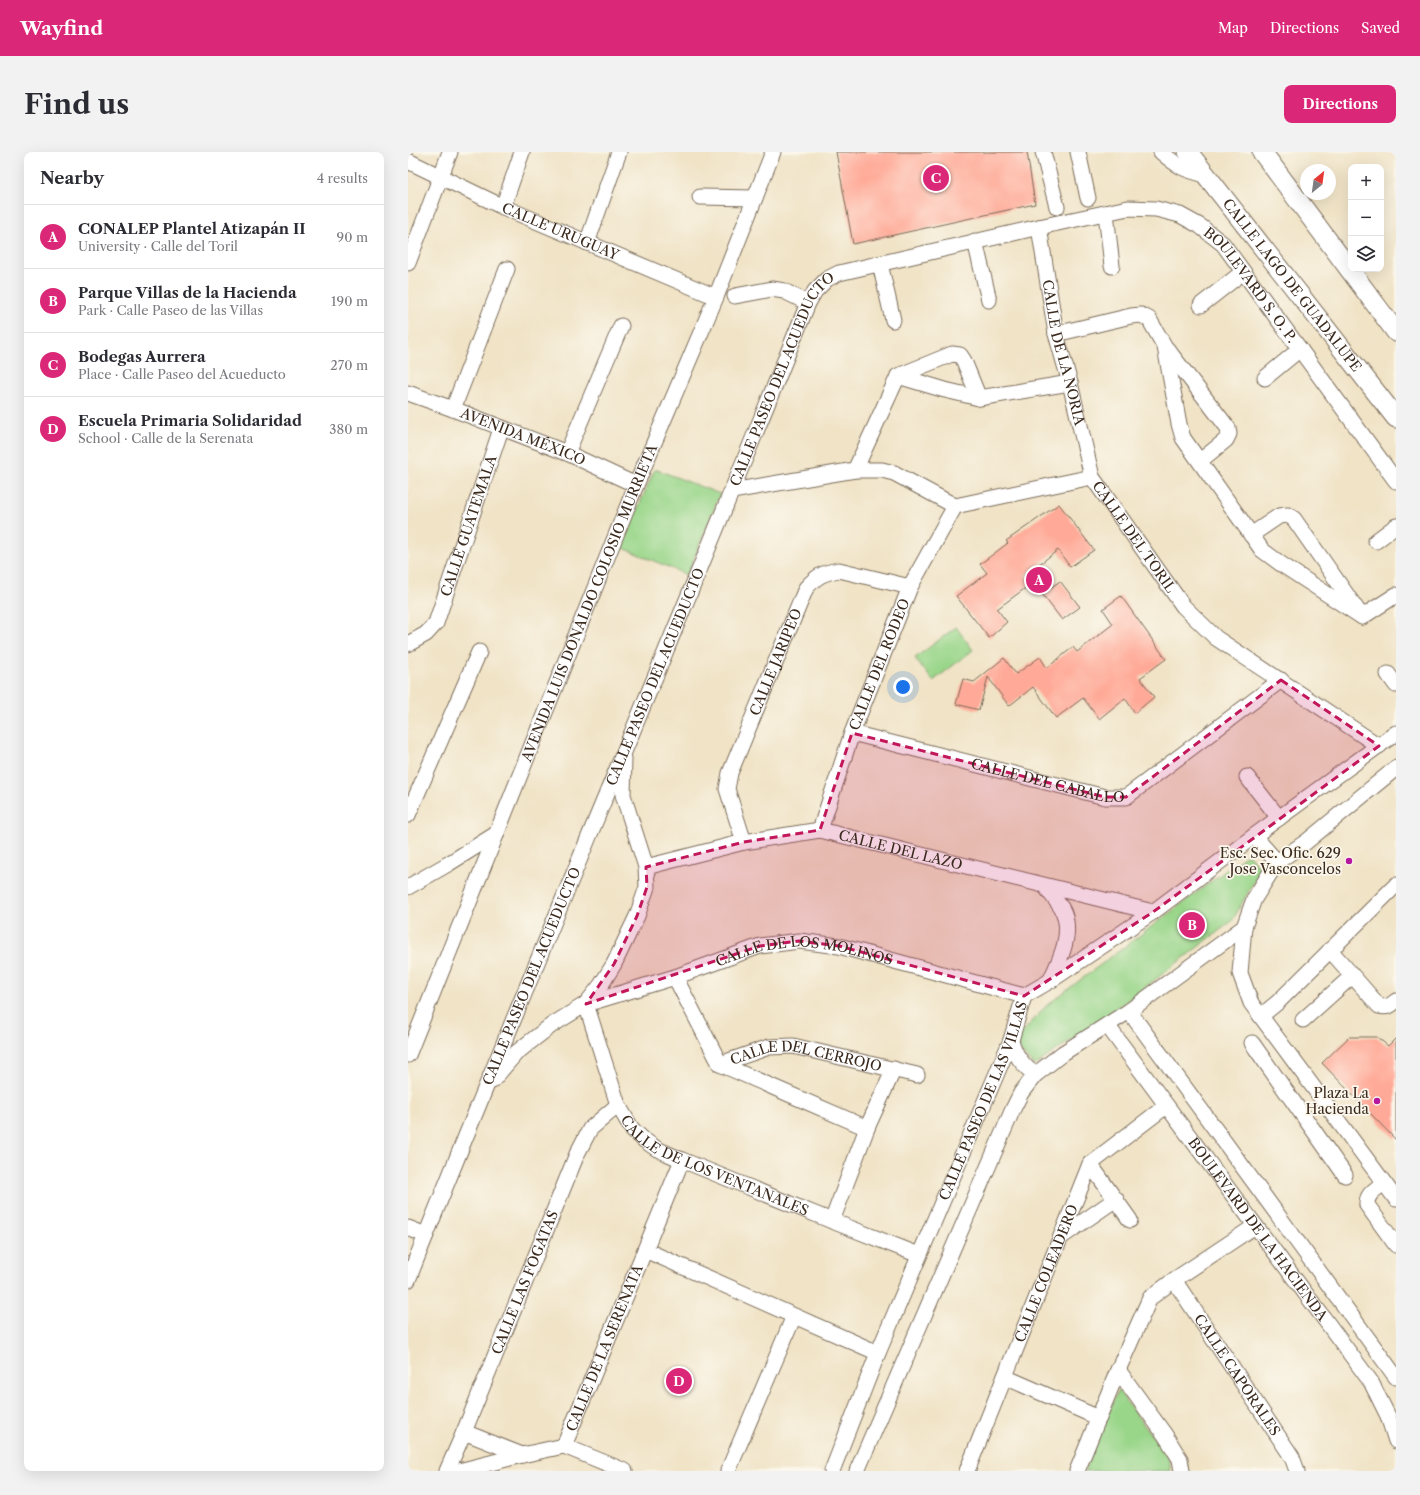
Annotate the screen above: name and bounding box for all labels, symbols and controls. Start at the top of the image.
text: Wayfind [20,17,103,40]
text: Map [1218,19,1248,37]
text: Directions [1270,19,1339,37]
text: Saved [1361,19,1400,37]
button: Directions [1284,85,1396,123]
text: Find us [24,87,129,121]
pin: C [923,163,949,193]
north arrow [1300,164,1336,200]
map controls [1348,164,1384,272]
button: + [1348,164,1384,200]
text: Nearby [40,168,104,188]
text: 4 results [317,170,368,186]
street label: CALLE LAGO DE GUADALUPE [1219,195,1365,375]
street label: CALLE URUGUAY [499,199,623,264]
button: − [1348,200,1384,236]
text: CONALEP Plantel Atizapán II [78,219,306,238]
street label: BOULEVARD S. O. P. [1200,223,1301,346]
text: A [48,229,58,245]
text: 90 m [337,229,368,245]
button: layers [1348,236,1384,272]
text: University · Calle del Toril [78,238,238,254]
street label: CALLE PASEO DEL ACUEDUCTO [726,268,837,489]
street label: CALLE DE LA NORIA [1038,278,1089,428]
text: Parque Villas de la Hacienda [78,283,297,302]
text: B [48,293,58,309]
text: 190 m [331,293,368,309]
text: Park · Calle Paseo de las Villas [78,302,263,318]
text: Bodegas Aurrera [78,347,206,366]
text: C [48,357,58,373]
text: 270 m [330,357,368,373]
text: Place · Calle Paseo del Acueducto [78,366,286,382]
street label: AVENIDA MÉXICO [457,403,588,469]
text: Escuela Primaria Solidaridad [78,411,302,430]
text: D [47,421,59,437]
text: 380 m [329,421,368,437]
text: School · Calle de la Serenata [78,430,253,446]
street label: AVENIDA LUIS DONALDO COLOSIO MURRIETA [517,441,661,765]
street label: CALLE GUATEMALA [437,452,501,599]
street label: CALLE DEL TORIL [1089,477,1180,596]
street label: CALLE PASEO DEL ACUEDUCTO [602,565,708,788]
pin: A [1026,565,1052,595]
street label: CALLE DEL RODEO [845,596,914,733]
street label: CALLE JARIPEO [746,606,806,718]
your location [893,677,913,697]
street label: CALLE DEL CABALLO [969,755,1125,806]
street label: CALLE DEL LAZO [837,826,964,874]
place label: Esc. Sec. Ofic. 629 Jose Vasconcelos [1220,844,1341,878]
marker: Esc. Sec. Ofic. 629 Jose Vasconcelos [1344,856,1354,866]
street label: CALLE PASEO DEL ACUEDUCTO [479,864,584,1088]
pin: B [1179,910,1205,940]
text: CALLE DE LOS MOLINOS [713,932,895,971]
street label: CALLE DE LOS MOLINOS [713,955,895,971]
street label: CALLE PASEO DE LAS VILLAS [935,999,1031,1203]
street label: CALLE DEL CERROJO [728,1037,883,1075]
place label: Plaza La Hacienda [1306,1084,1370,1118]
marker: Plaza La Hacienda [1372,1096,1382,1106]
street label: CALLE DE LOS VENTANALES [617,1112,811,1220]
street label: BOULEVARD DE LA HACIENDA [1184,1134,1332,1325]
street label: CALLE COLEADERO [1011,1202,1082,1345]
street label: CALLE LAS FOGATAS [487,1208,562,1357]
street label: CALLE DE LA SERENATA [562,1261,647,1434]
street label: CALLE CAPORALES [1190,1311,1284,1439]
pin: D [666,1366,692,1396]

